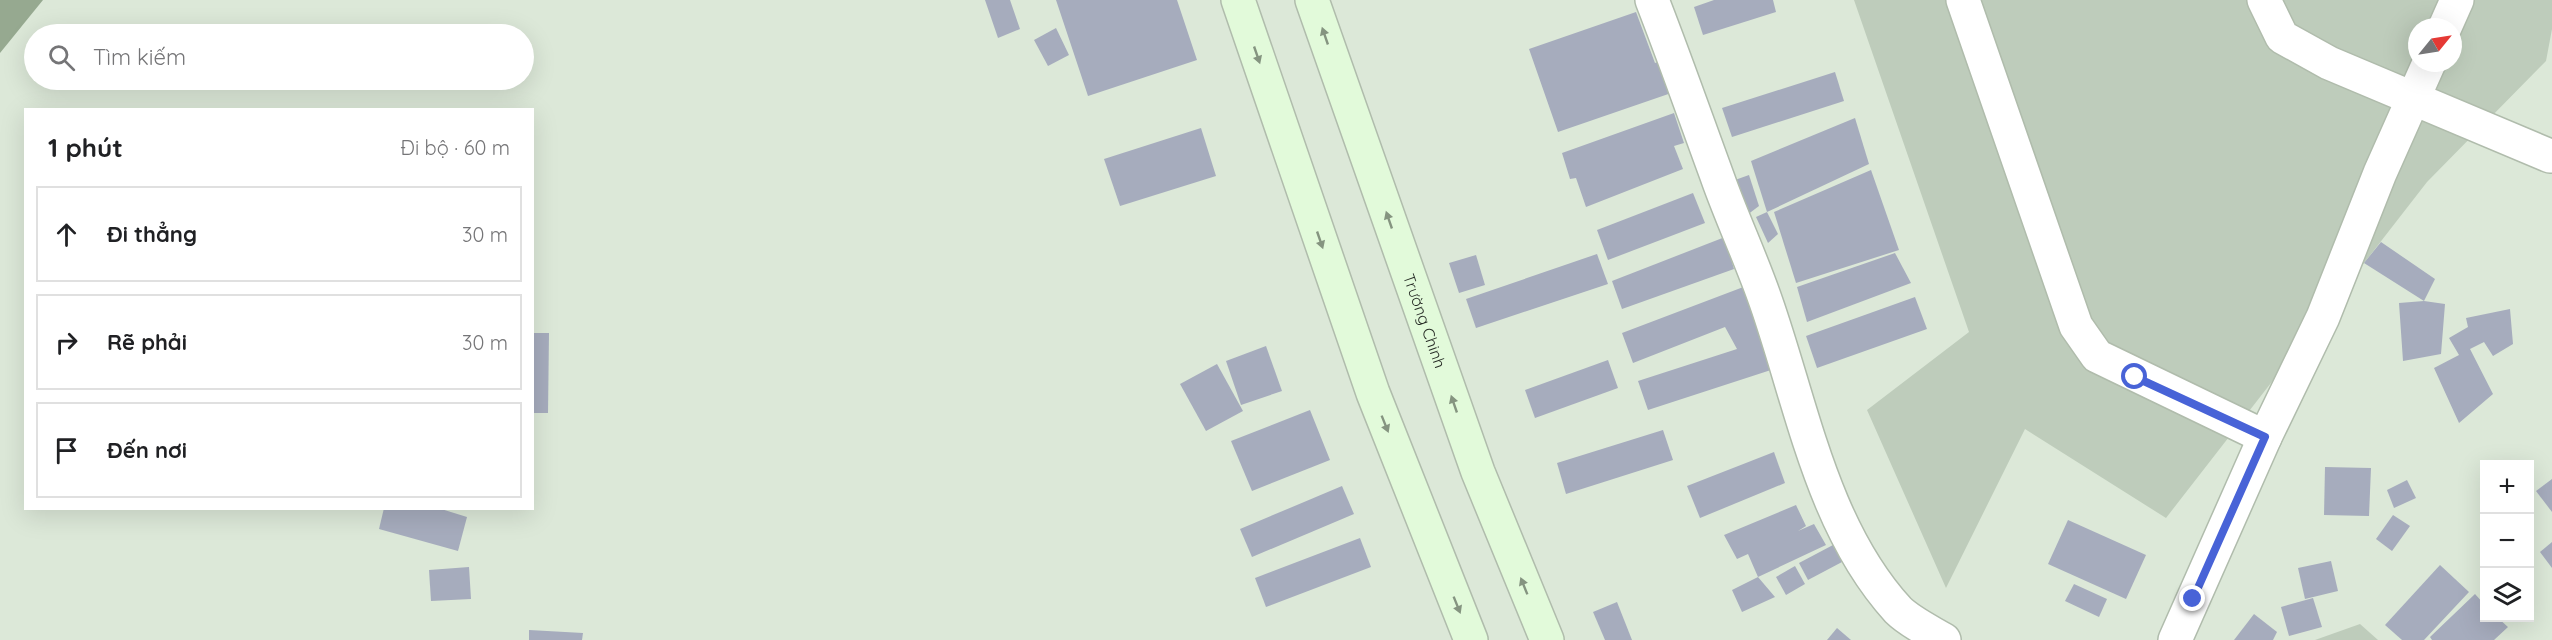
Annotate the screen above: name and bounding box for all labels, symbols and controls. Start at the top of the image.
north arrow [2408,18,2462,72]
search box [24,24,534,90]
one-way arrow [1319,27,1329,45]
icon: search [45,41,78,74]
text: Tìm kiếm [93,43,186,71]
one-way arrow [1253,46,1262,64]
text: 1 phút [48,131,123,164]
text: Đi bộ · 60 m [401,135,510,160]
one-way arrow [1384,211,1394,229]
icon: ahead [50,218,83,251]
text: Đi thẳng [107,220,197,248]
text: 30 m [462,222,508,247]
one-way arrow [1316,231,1325,249]
street label: Trường Chinh [1399,271,1451,371]
icon: right [50,326,83,359]
text: Rẽ phải [107,328,187,356]
text: 30 m [462,330,508,355]
route start [2121,363,2147,389]
one-way arrow [1448,395,1458,413]
one-way arrow [1380,415,1390,433]
icon: arrive [50,434,83,467]
text: Đến nơi [107,436,187,464]
map controls [2480,460,2534,622]
button: + [2480,460,2534,514]
button: − [2480,514,2534,568]
button: layers [2480,568,2534,622]
one-way arrow [1519,577,1528,595]
route end [2179,585,2205,611]
one-way arrow [1453,596,1462,614]

